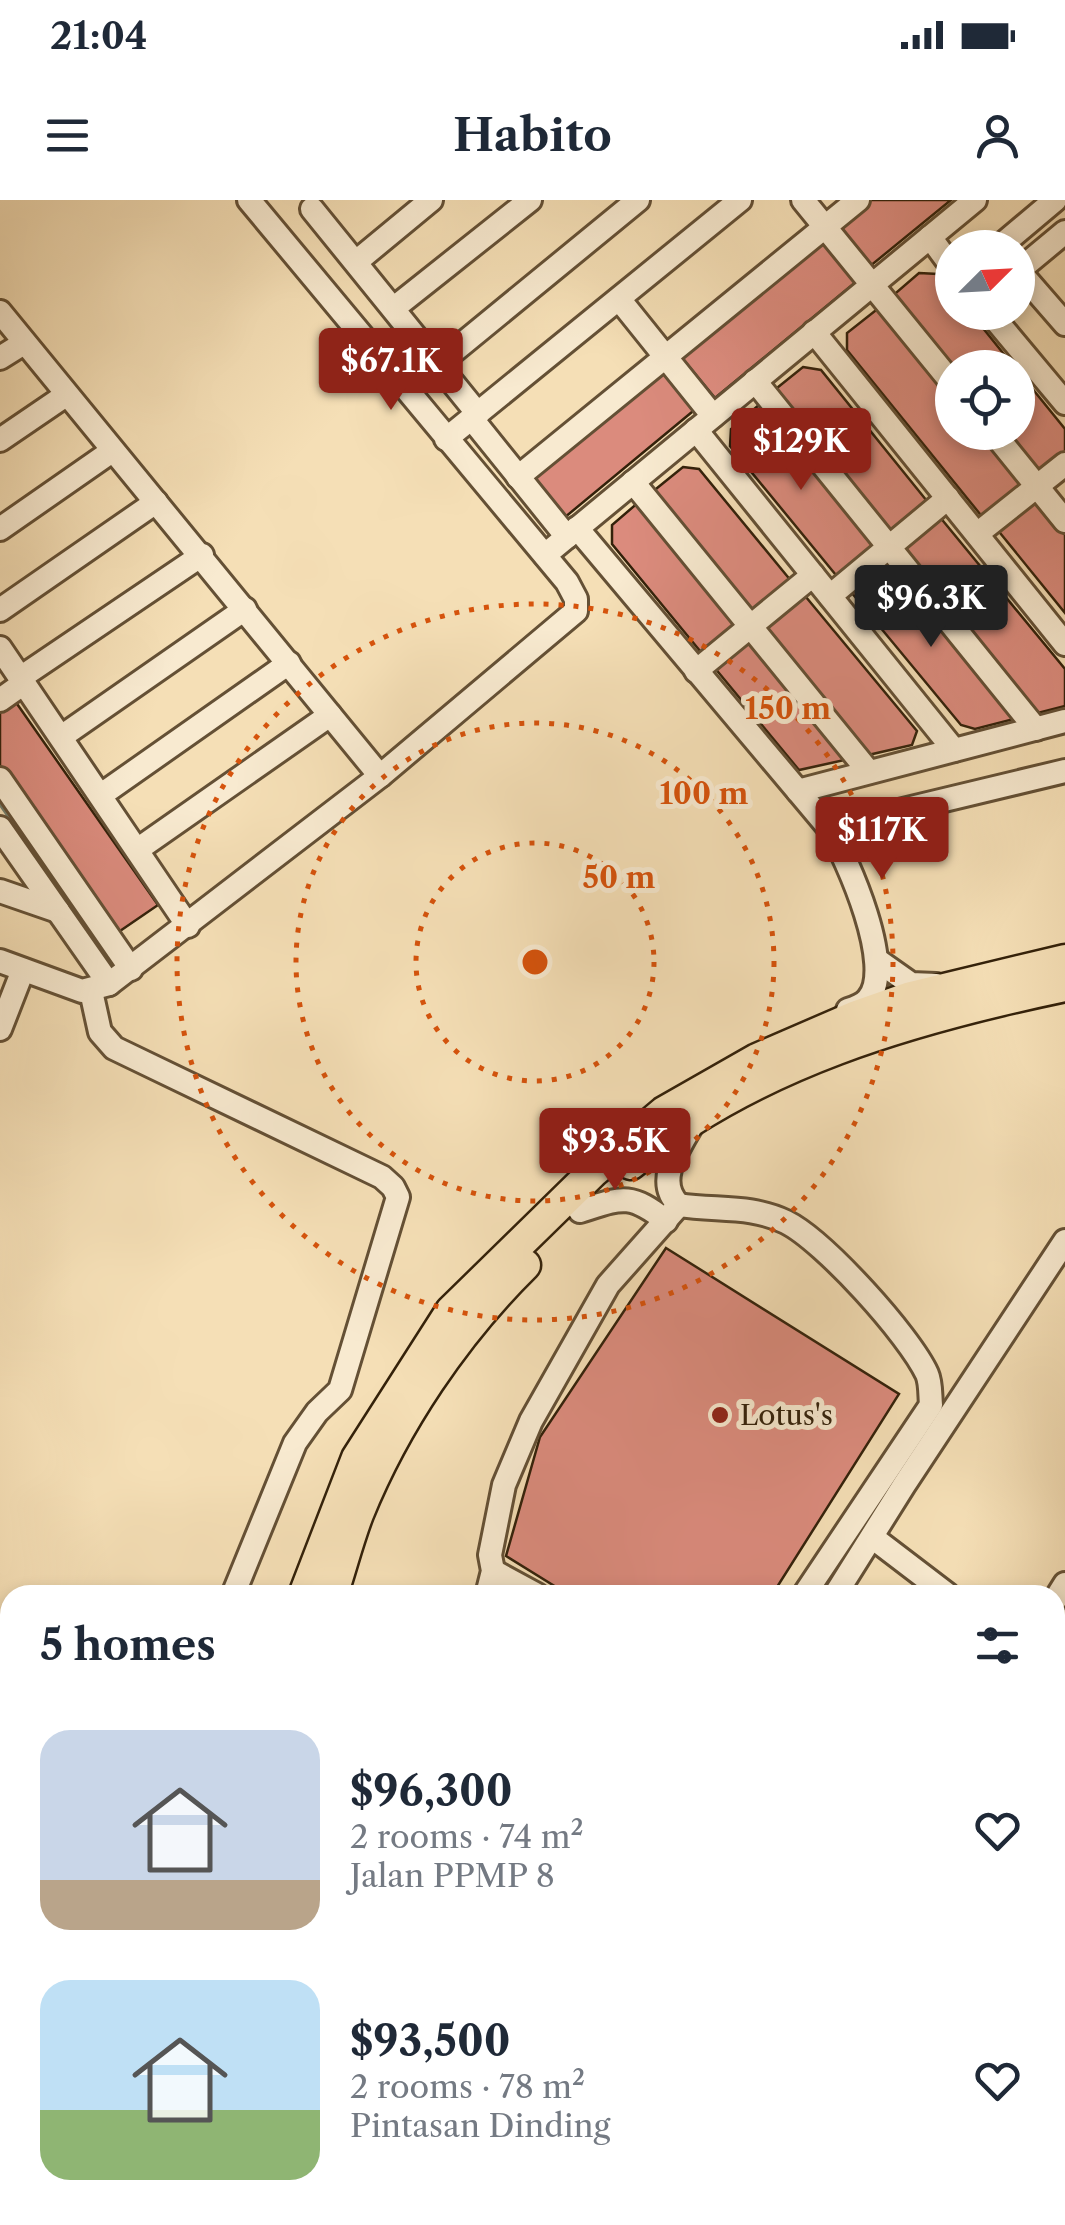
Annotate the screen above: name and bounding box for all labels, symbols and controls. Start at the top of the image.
text: 21:04 [50,12,148,59]
text: Habito [453,107,612,163]
icon: menu [40,108,95,163]
icon: person [970,108,1025,163]
north arrow [935,230,1035,330]
map controls [935,230,1035,450]
pin: $67.1K [310,328,472,413]
text: $67.1K [341,341,441,380]
button: locate [935,350,1035,450]
pin: $129K [731,408,871,493]
text: $129K [753,421,849,460]
pin: $96.3K [850,565,1012,650]
text: $96.3K [877,578,985,617]
text: 150 m [745,690,831,727]
text: 100 m [660,775,749,812]
pin: $117K [812,797,952,882]
text: $117K [838,810,926,849]
text: 50 m [582,859,656,896]
centre of rings [517,944,553,980]
pin: $93.5K [534,1108,696,1193]
text: $93.5K [561,1121,669,1160]
place label: Lotus's [740,1398,833,1432]
marker: Lotus's [709,1404,731,1426]
icon: filters [970,1618,1025,1673]
text: 5 homes [40,1619,216,1671]
text: $96,300 [350,1765,512,1817]
icon: home [120,1770,240,1890]
icon: heart [970,1803,1025,1858]
text: 2 rooms · 74 m² [350,1817,584,1856]
text: Jalan PPMP 8 [350,1856,555,1895]
text: $93,500 [350,2015,510,2067]
icon: home [120,2020,240,2140]
icon: heart [970,2053,1025,2108]
text: 2 rooms · 78 m² [350,2067,585,2106]
text: Pintasan Dinding [350,2106,610,2145]

